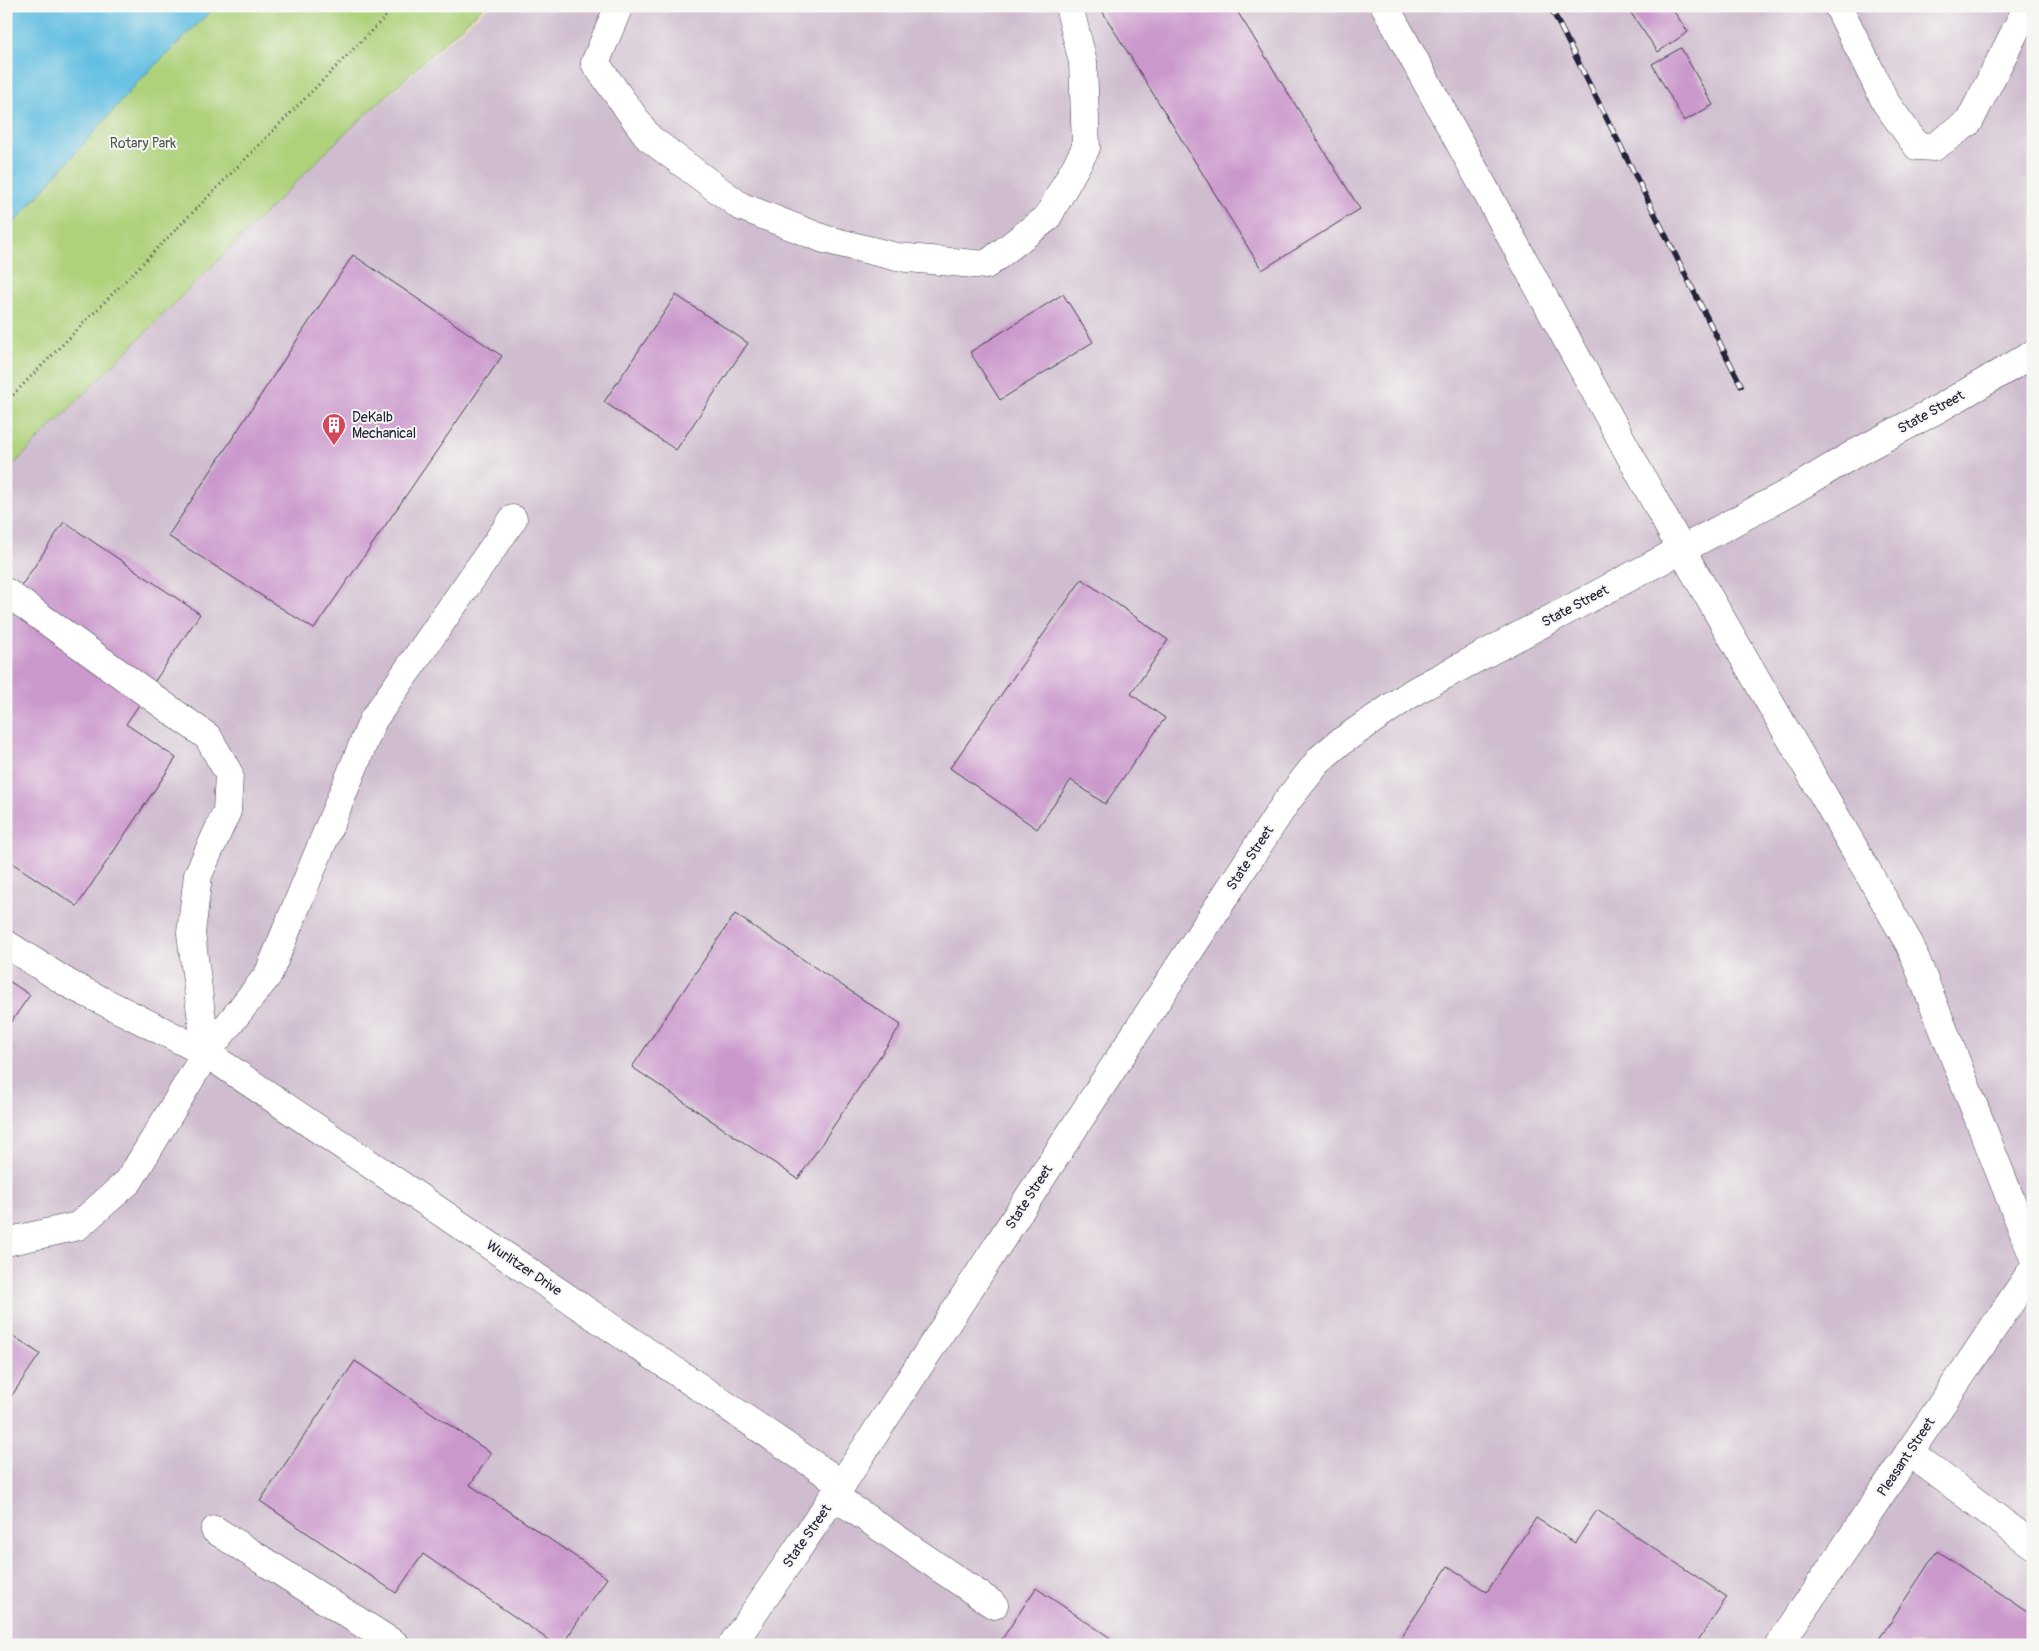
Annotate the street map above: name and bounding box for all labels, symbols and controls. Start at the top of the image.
park label: Rotary Park [110,135,176,152]
street label: State Street [1895,387,1968,437]
place label: DeKalb Mechanical [352,409,416,442]
building icon: DeKalb Mechanical [321,412,347,446]
street label: State Street [1539,581,1612,631]
street label: State Street [1223,822,1277,893]
street label: State Street [1002,1161,1056,1232]
street label: Wurlitzer Drive [483,1236,565,1300]
street label: Pleasant Street [1873,1414,1939,1500]
street label: State Street [779,1501,835,1571]

